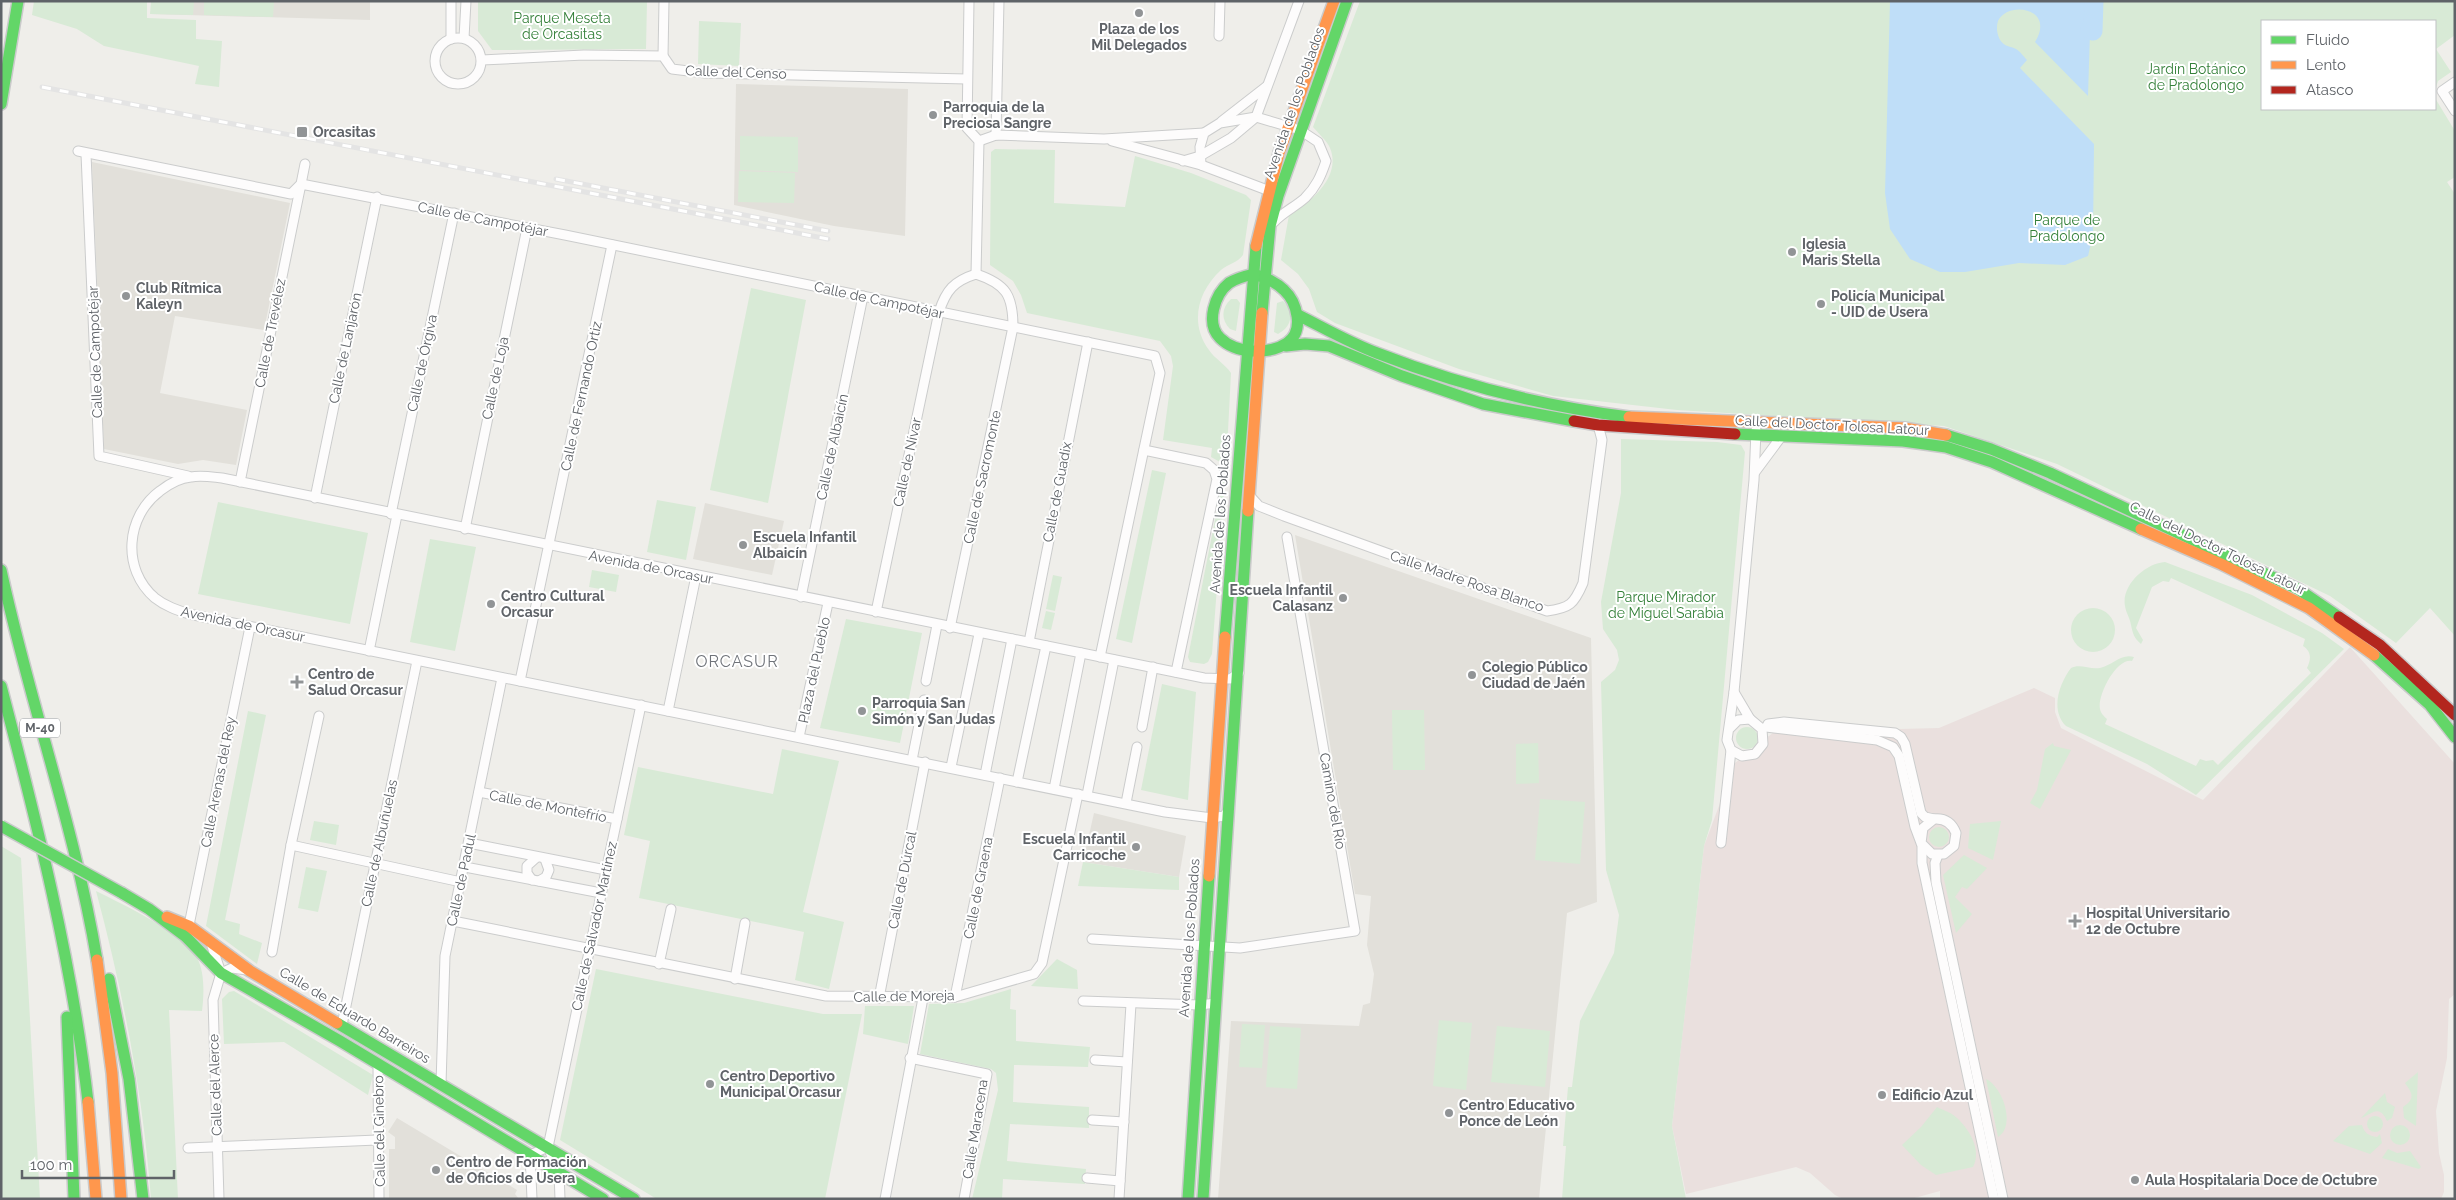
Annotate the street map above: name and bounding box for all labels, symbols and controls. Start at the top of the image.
marker: Plaza de los Mil Delegados [1133,7,1145,19]
park label: Parque Meseta de Orcasitas [513,10,611,42]
legend [2261,20,2436,110]
place label: Plaza de los Mil Delegados [1091,21,1187,53]
street label: Avenida de los Poblados [1261,25,1328,181]
text: Fluido [2306,31,2349,49]
text: Lento [2306,56,2346,74]
park label: Jardín Botánico de Pradolongo [2146,61,2246,93]
street label: Calle del Censo [685,62,787,82]
text: Atasco [2306,81,2353,99]
place label: Parroquia de la Preciosa Sangre [943,99,1052,131]
marker: Parroquia de la Preciosa Sangre [927,109,939,121]
place label: Orcasitas [313,124,376,140]
marker: Orcasitas [295,125,309,139]
street label: Calle de Campotéjar [416,198,550,240]
park label: Parque de Pradolongo [2029,212,2105,244]
place label: Iglesia Maris Stella [1802,236,1880,268]
marker: Iglesia Maris Stella [1786,246,1798,258]
street label: Calle de Trevélez [252,277,288,389]
street label: Calle de Campotéjar [812,278,946,322]
place label: Club Rítmica Kaleyn [136,280,222,312]
street label: Calle de Campotéjar [85,285,105,419]
place label: Policía Municipal - UID de Usera [1831,288,1945,320]
marker: Club Rítmica Kaleyn [120,290,132,302]
street label: Calle de Lanjarón [325,291,365,405]
marker: Policía Municipal - UID de Usera [1815,298,1827,310]
street label: Calle de Órgiva [403,313,440,413]
street label: Calle de Fernando Ortiz [557,320,605,472]
street label: Calle de Loja [478,335,512,421]
street label: Calle de Albaicín [813,392,851,502]
street label: Calle de Sacromonte [960,409,1004,545]
street label: Calle del Doctor Tolosa Latour [1734,412,1930,438]
street label: Calle de Nívar [890,416,924,508]
street label: Avenida de los Poblados [1206,434,1234,594]
street label: Calle de Guadix [1039,440,1075,544]
street label: Calle del Doctor Tolosa Latour [2127,498,2309,598]
place label: Escuela Infantil Albaicín [753,529,857,561]
marker: Escuela Infantil Albaicín [737,539,749,551]
street label: Avenida de Orcasur [587,547,715,587]
street label: Calle Madre Rosa Blanco [1388,547,1546,615]
place label: Escuela Infantil Calasanz [1230,582,1334,614]
place label: Centro Cultural Orcasur [501,588,605,620]
park label: Parque Mirador de Miguel Sarabia [1608,589,1724,621]
marker: Escuela Infantil Calasanz [1337,592,1349,604]
marker: Centro Cultural Orcasur [485,598,497,610]
street label: Avenida de Orcasur [179,603,307,645]
street label: Plaza del Pueblo [795,615,833,725]
district label: ORCASUR [695,652,779,671]
place label: Colegio Público Ciudad de Jaén [1482,659,1588,691]
place label: Centro de Salud Orcasur [308,666,403,698]
marker: Colegio Público Ciudad de Jaén [1466,669,1478,681]
marker: Centro de Salud Orcasur [290,675,304,689]
place label: Parroquia San Simón y San Judas [872,695,995,727]
marker: Parroquia San Simón y San Judas [856,705,868,717]
street label: Calle Arenas del Rey [197,715,239,849]
road number: M-40 [20,718,60,738]
street label: Camino del Río [1317,752,1349,850]
street label: Calle de Albuñuelas [358,778,400,908]
street label: Calle de Montefrío [488,787,608,825]
street label: Calle de Dúrcal [885,830,919,930]
place label: Escuela Infantil Carricoche [1023,831,1127,863]
street label: Calle de Padul [443,832,479,928]
street label: Calle de Graena [960,836,996,940]
street label: Calle de Salvador Martínez [568,840,620,1012]
marker: Escuela Infantil Carricoche [1130,841,1142,853]
street label: Avenida de los Poblados [1175,858,1203,1018]
place label: Hospital Universitario 12 de Octubre [2086,905,2231,937]
marker: Hospital Universitario 12 de Octubre [2068,914,2082,928]
street label: Calle de Eduardo Barreiros [277,964,433,1067]
street label: Calle de Moreja [853,987,955,1005]
street label: Calle del Alerce [205,1034,225,1136]
place label: Centro Deportivo Municipal Orcasur [720,1068,842,1100]
street label: Calle del Ginebro [370,1075,388,1187]
marker: Centro Deportivo Municipal Orcasur [704,1078,716,1090]
street label: Calle Maracena [959,1078,991,1180]
place label: Edificio Azul [1892,1087,1974,1103]
marker: Edificio Azul [1876,1089,1888,1101]
place label: Centro Educativo Ponce de León [1459,1097,1575,1129]
marker: Centro Educativo Ponce de León [1443,1107,1455,1119]
scale bar [22,1148,175,1180]
place label: Centro de Formación de Oficios de Usera [446,1154,587,1186]
text: 100 m [30,1156,72,1174]
marker: Centro de Formación de Oficios de Usera [430,1164,442,1176]
place label: Aula Hospitalaria Doce de Octubre [2145,1172,2378,1188]
marker: Aula Hospitalaria Doce de Octubre [2129,1174,2141,1186]

